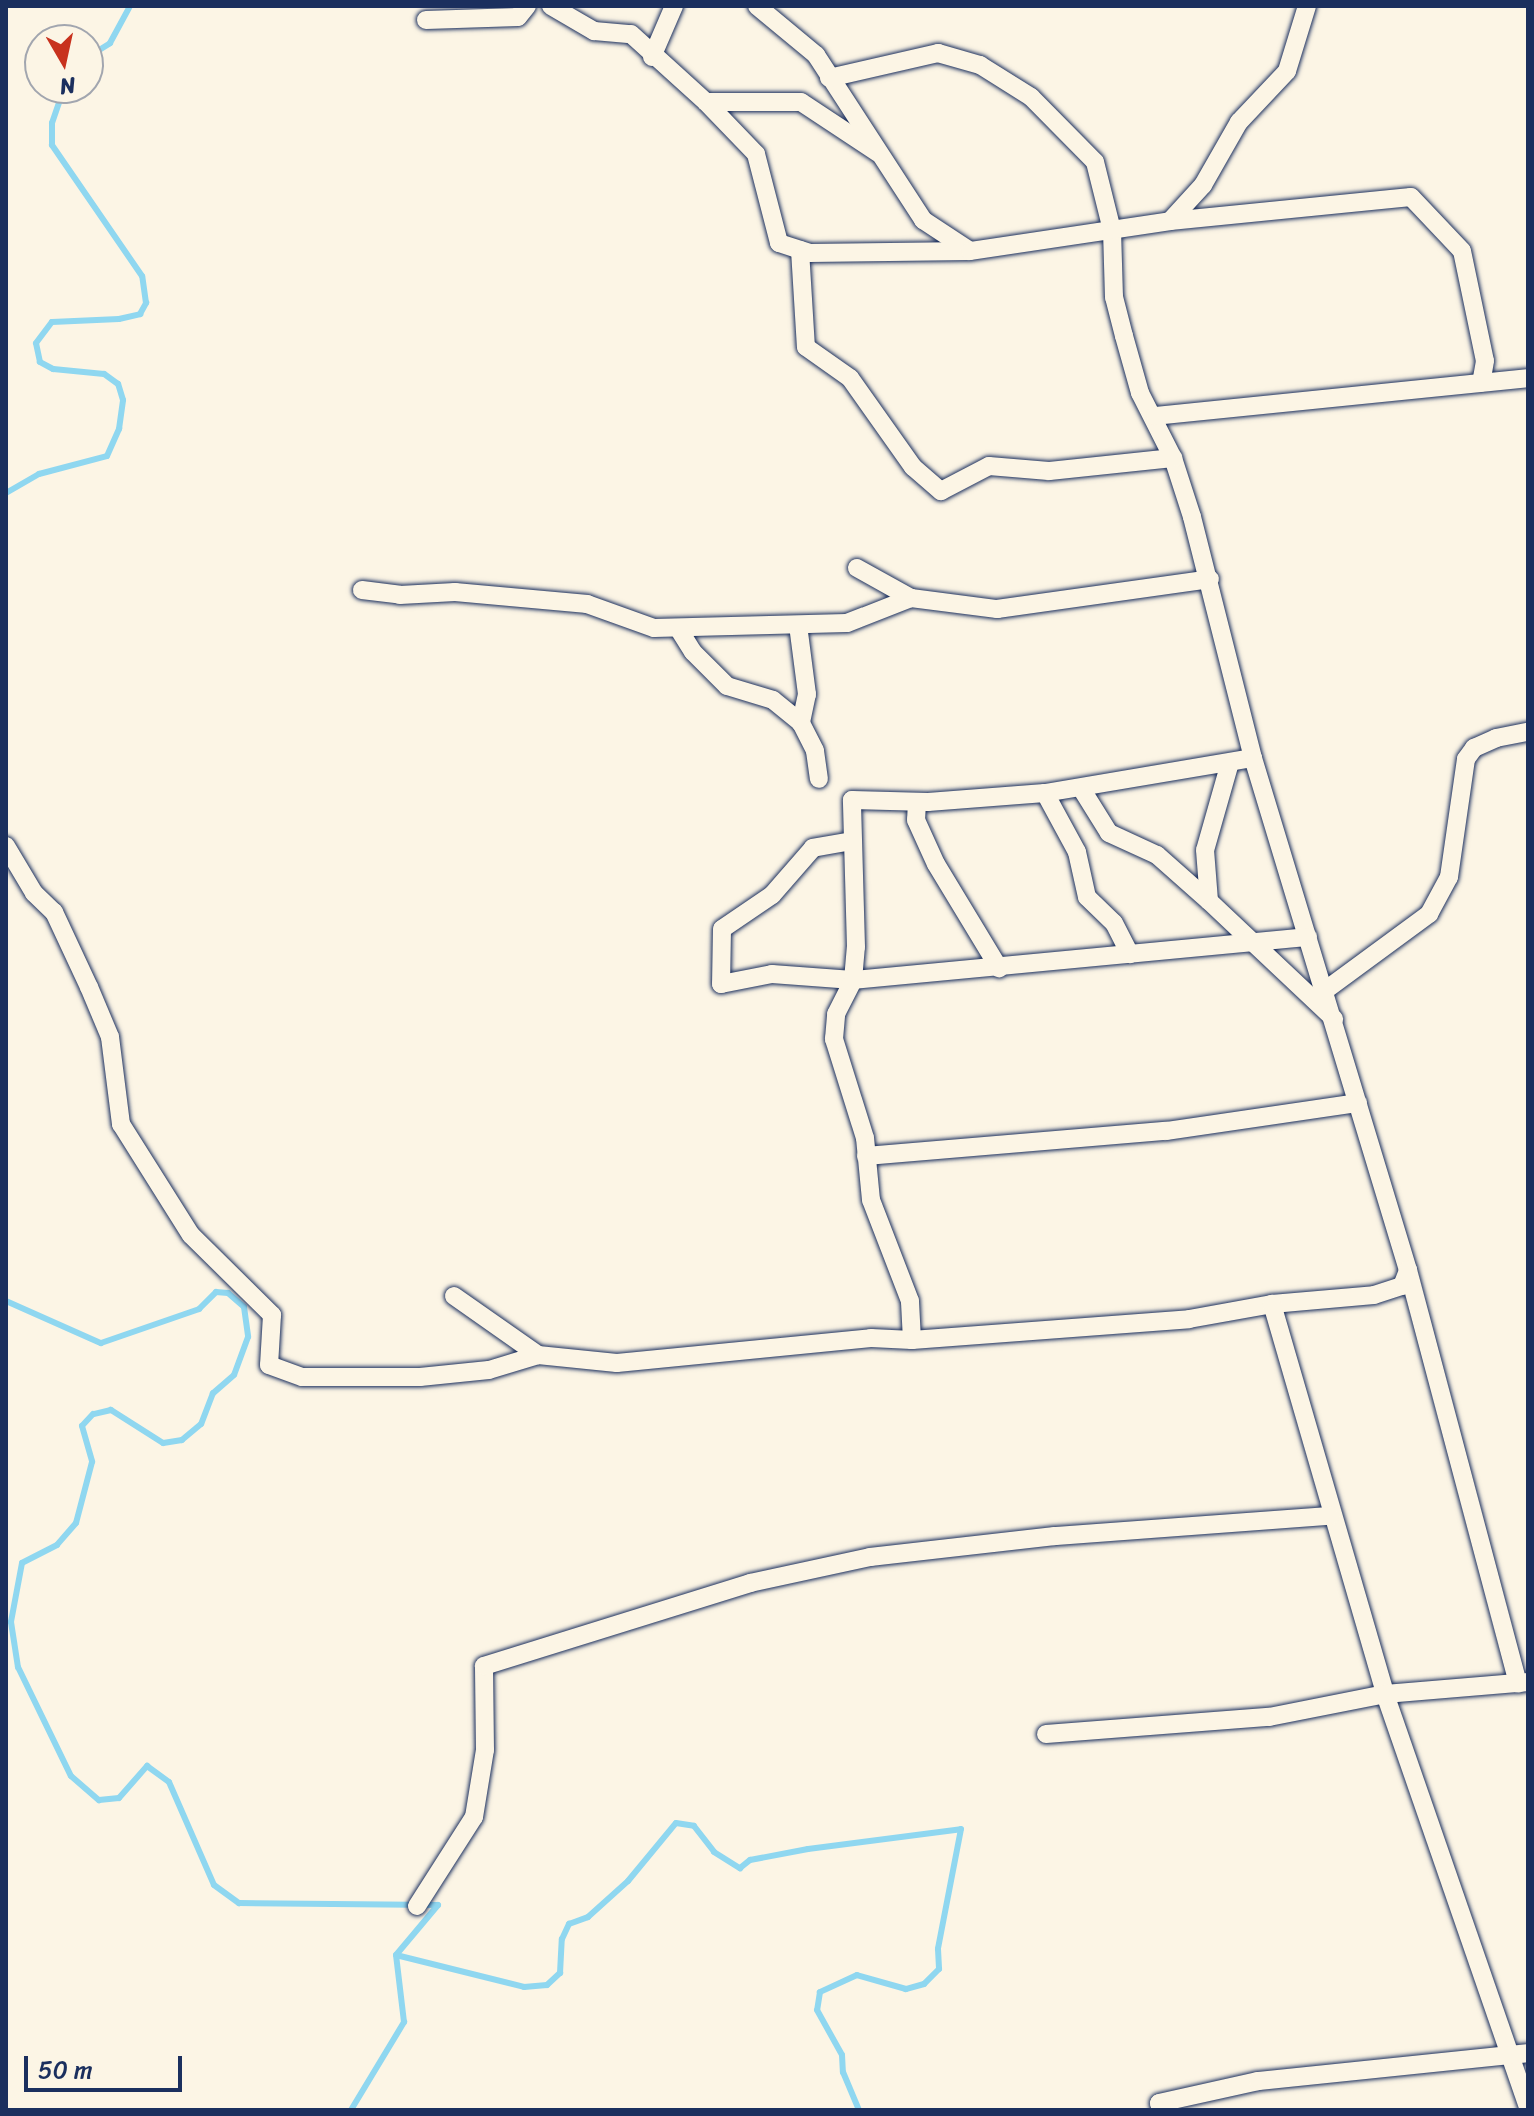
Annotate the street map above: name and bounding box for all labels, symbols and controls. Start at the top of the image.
north arrow [24,24,104,104]
text: N [57,66,78,107]
scale bar [28,2040,186,2090]
text: 50 m [38,2049,93,2091]

